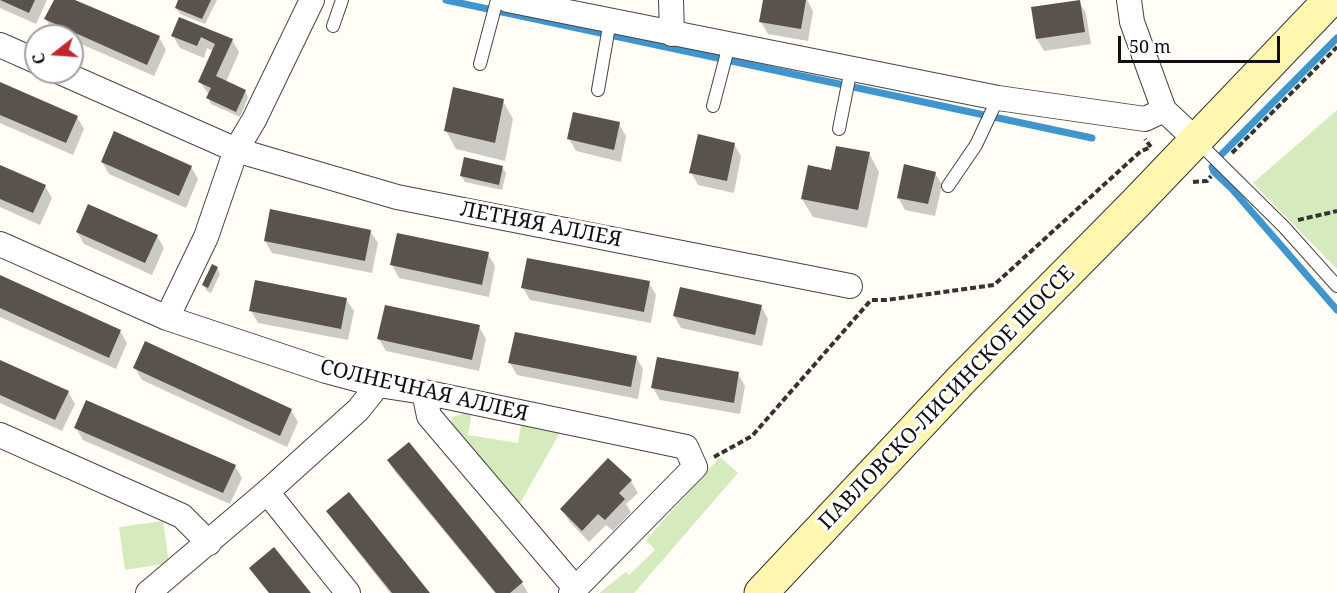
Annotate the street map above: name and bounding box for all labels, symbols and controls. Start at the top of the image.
north arrow [24,24,84,84]
scale bar [1121,24,1283,62]
text: 50 m [1129,34,1171,58]
text: С [27,50,51,67]
street label: ЛЕТНЯЯ АЛЛЕЯ [458,197,624,253]
street label: ПАВЛОВСКО-ЛИСИНСКОЕ ШОССЕ [814,261,1080,535]
street label: СОЛНЕЧНАЯ АЛЛЕЯ [317,355,531,427]

